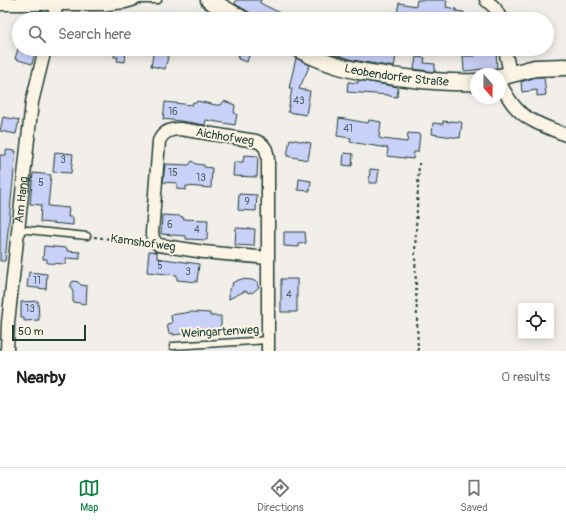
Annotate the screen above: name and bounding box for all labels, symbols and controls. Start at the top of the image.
search box [12,12,554,56]
icon: search [26,23,48,45]
text: Search here [58,25,131,44]
street label: Leobendorfer Straße [343,60,449,89]
north arrow [470,68,506,104]
house number: 43 [293,95,305,107]
house number: 16 [168,106,178,118]
house number: 41 [343,123,353,135]
street label: Aichhofweg [195,125,255,149]
house number: 3 [60,154,66,166]
house number: 15 [168,167,178,179]
house number: 13 [196,172,206,184]
street label: Am Hang [11,176,31,224]
house number: 5 [38,177,44,189]
house number: 9 [244,196,250,208]
house number: 6 [167,219,173,231]
house number: 4 [194,224,200,236]
street label: Kamshofweg [109,231,177,255]
house number: 5 [157,260,163,272]
house number: 3 [185,266,191,278]
house number: 11 [33,275,41,287]
house number: 4 [286,289,292,301]
house number: 13 [25,303,35,315]
map controls [518,303,554,339]
button: locate [518,303,554,339]
street label: Weingartenweg [181,322,259,342]
scale bar [12,323,86,342]
text: 50 m [18,325,44,338]
text: Nearby [16,367,65,388]
text: 0 results [501,369,550,385]
tab: Map [78,477,100,514]
tab: Directions [257,477,304,514]
tab: Saved [460,477,488,514]

